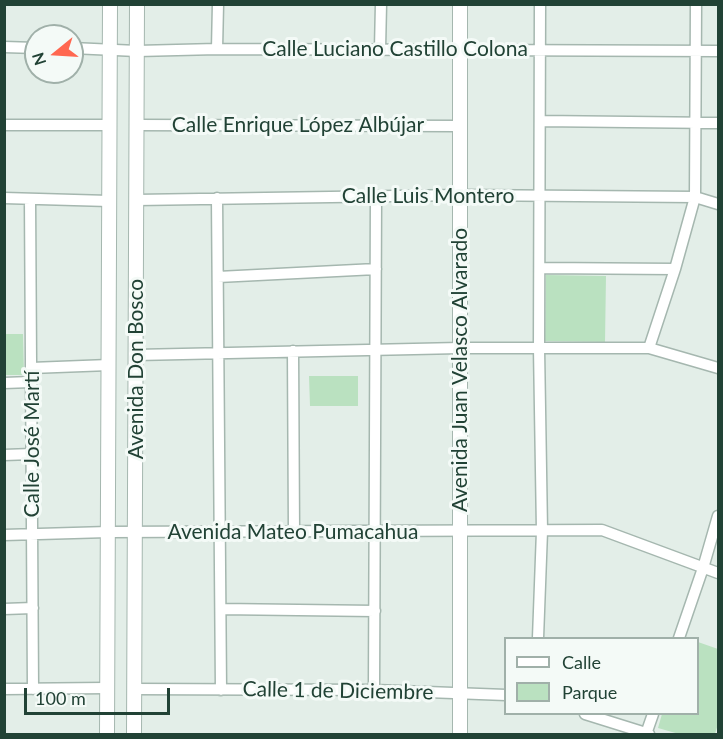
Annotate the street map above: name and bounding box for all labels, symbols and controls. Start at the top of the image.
north arrow [24,24,84,84]
street label: Calle Luciano Castillo Colona [262,36,528,62]
text: N [27,50,49,68]
street label: Calle Enrique López Albújar [172,112,424,138]
street label: Calle Luis Montero [342,183,514,209]
street label: Avenida Juan Velasco Alvarado [447,228,473,512]
street label: Avenida Don Bosco [123,279,149,459]
street label: Calle José Martí [19,371,45,517]
street label: Avenida Mateo Pumacahua [168,519,418,545]
legend [504,637,699,715]
text: Calle [562,651,601,673]
scale bar [27,676,172,714]
street label: Calle 1 de Diciembre [242,677,434,705]
text: Parque [562,681,617,703]
text: 100 m [35,687,86,709]

